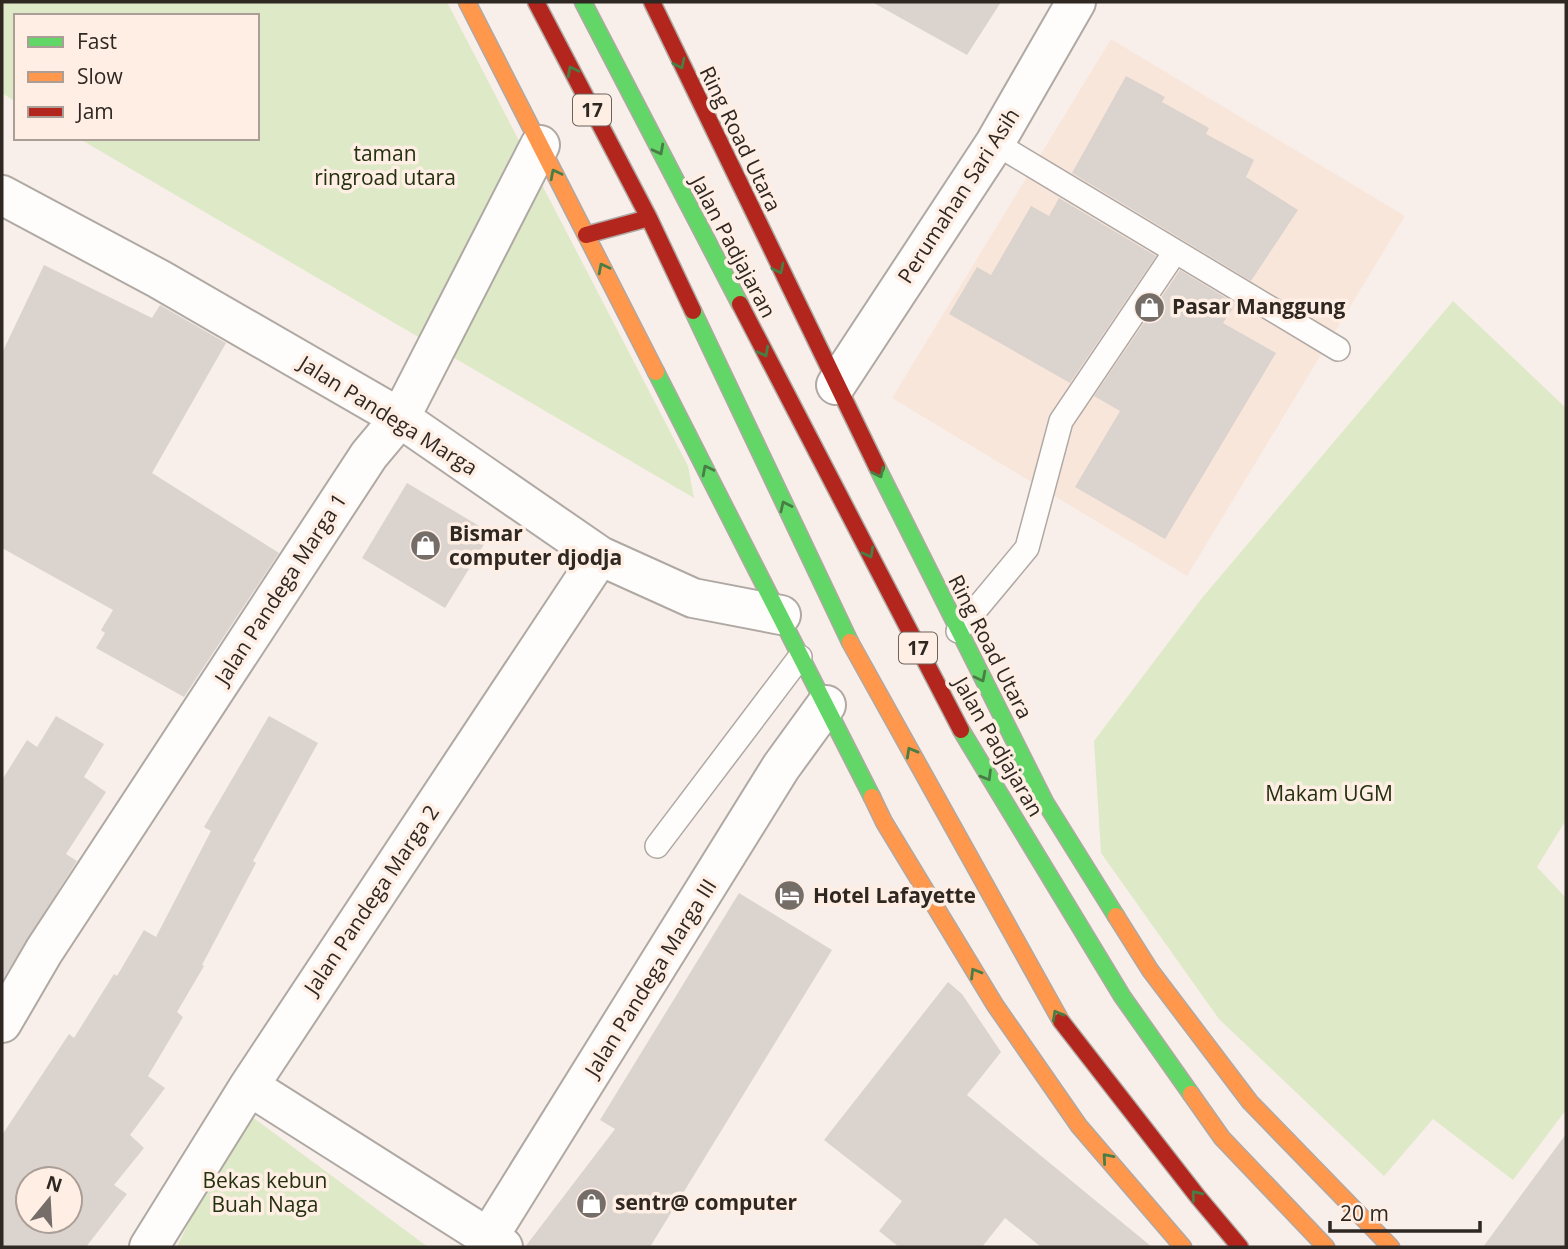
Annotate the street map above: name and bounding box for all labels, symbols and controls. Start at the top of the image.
legend [14,14,259,140]
text: Fast [77,27,117,55]
one-way arrow [672,57,686,69]
street label: Ring Road Utara [694,61,788,216]
text: Slow [77,62,123,90]
one-way arrow [567,66,580,78]
road number: 17 [573,94,611,125]
text: Jam [75,97,114,125]
street label: Perumahan Sari Asih [891,102,1025,289]
park label: taman ringroad utara [314,139,456,191]
one-way arrow [650,143,664,155]
one-way arrow [549,169,563,181]
street label: Jalan Padjajaran [684,169,783,322]
one-way arrow [598,262,611,275]
one-way arrow [771,262,785,274]
shop icon: Pasar Manggung [1132,290,1166,324]
place label: Pasar Manggung [1172,292,1346,320]
one-way arrow [755,344,769,357]
street label: Jalan Pandega Marga [292,348,483,481]
one-way arrow [701,465,715,477]
one-way arrow [871,466,885,478]
street label: Jalan Pandega Marga 1 [207,487,353,691]
one-way arrow [779,501,793,513]
place label: Bismar computer djodja [449,519,622,571]
shop icon: Bismar computer djodja [409,529,443,563]
one-way arrow [860,546,874,558]
street label: Ring Road Utara [942,570,1039,723]
road number: 17 [899,632,937,664]
one-way arrow [973,669,986,682]
street label: Jalan Padjajaran [947,670,1050,821]
one-way arrow [906,746,919,759]
one-way arrow [979,768,992,781]
park label: Makam UGM [1265,779,1393,807]
street label: Jalan Pandega Marga 2 [296,799,445,1001]
street label: Jalan Pandega Marga III [577,873,722,1083]
hotel icon: Hotel Lafayette [773,879,807,913]
place label: Hotel Lafayette [813,881,976,909]
one-way arrow [971,967,984,980]
one-way arrow [1052,1010,1065,1022]
one-way arrow [1103,1154,1115,1167]
north arrow [14,1165,84,1235]
park label: Bekas kebun Buah Naga [203,1166,327,1218]
text: N [43,1169,66,1199]
shop icon: sentr@ computer [575,1186,609,1220]
place label: sentr@ computer [615,1188,798,1216]
one-way arrow [1192,1190,1204,1203]
scale bar [1330,1190,1480,1234]
text: 20 m [1340,1199,1389,1227]

